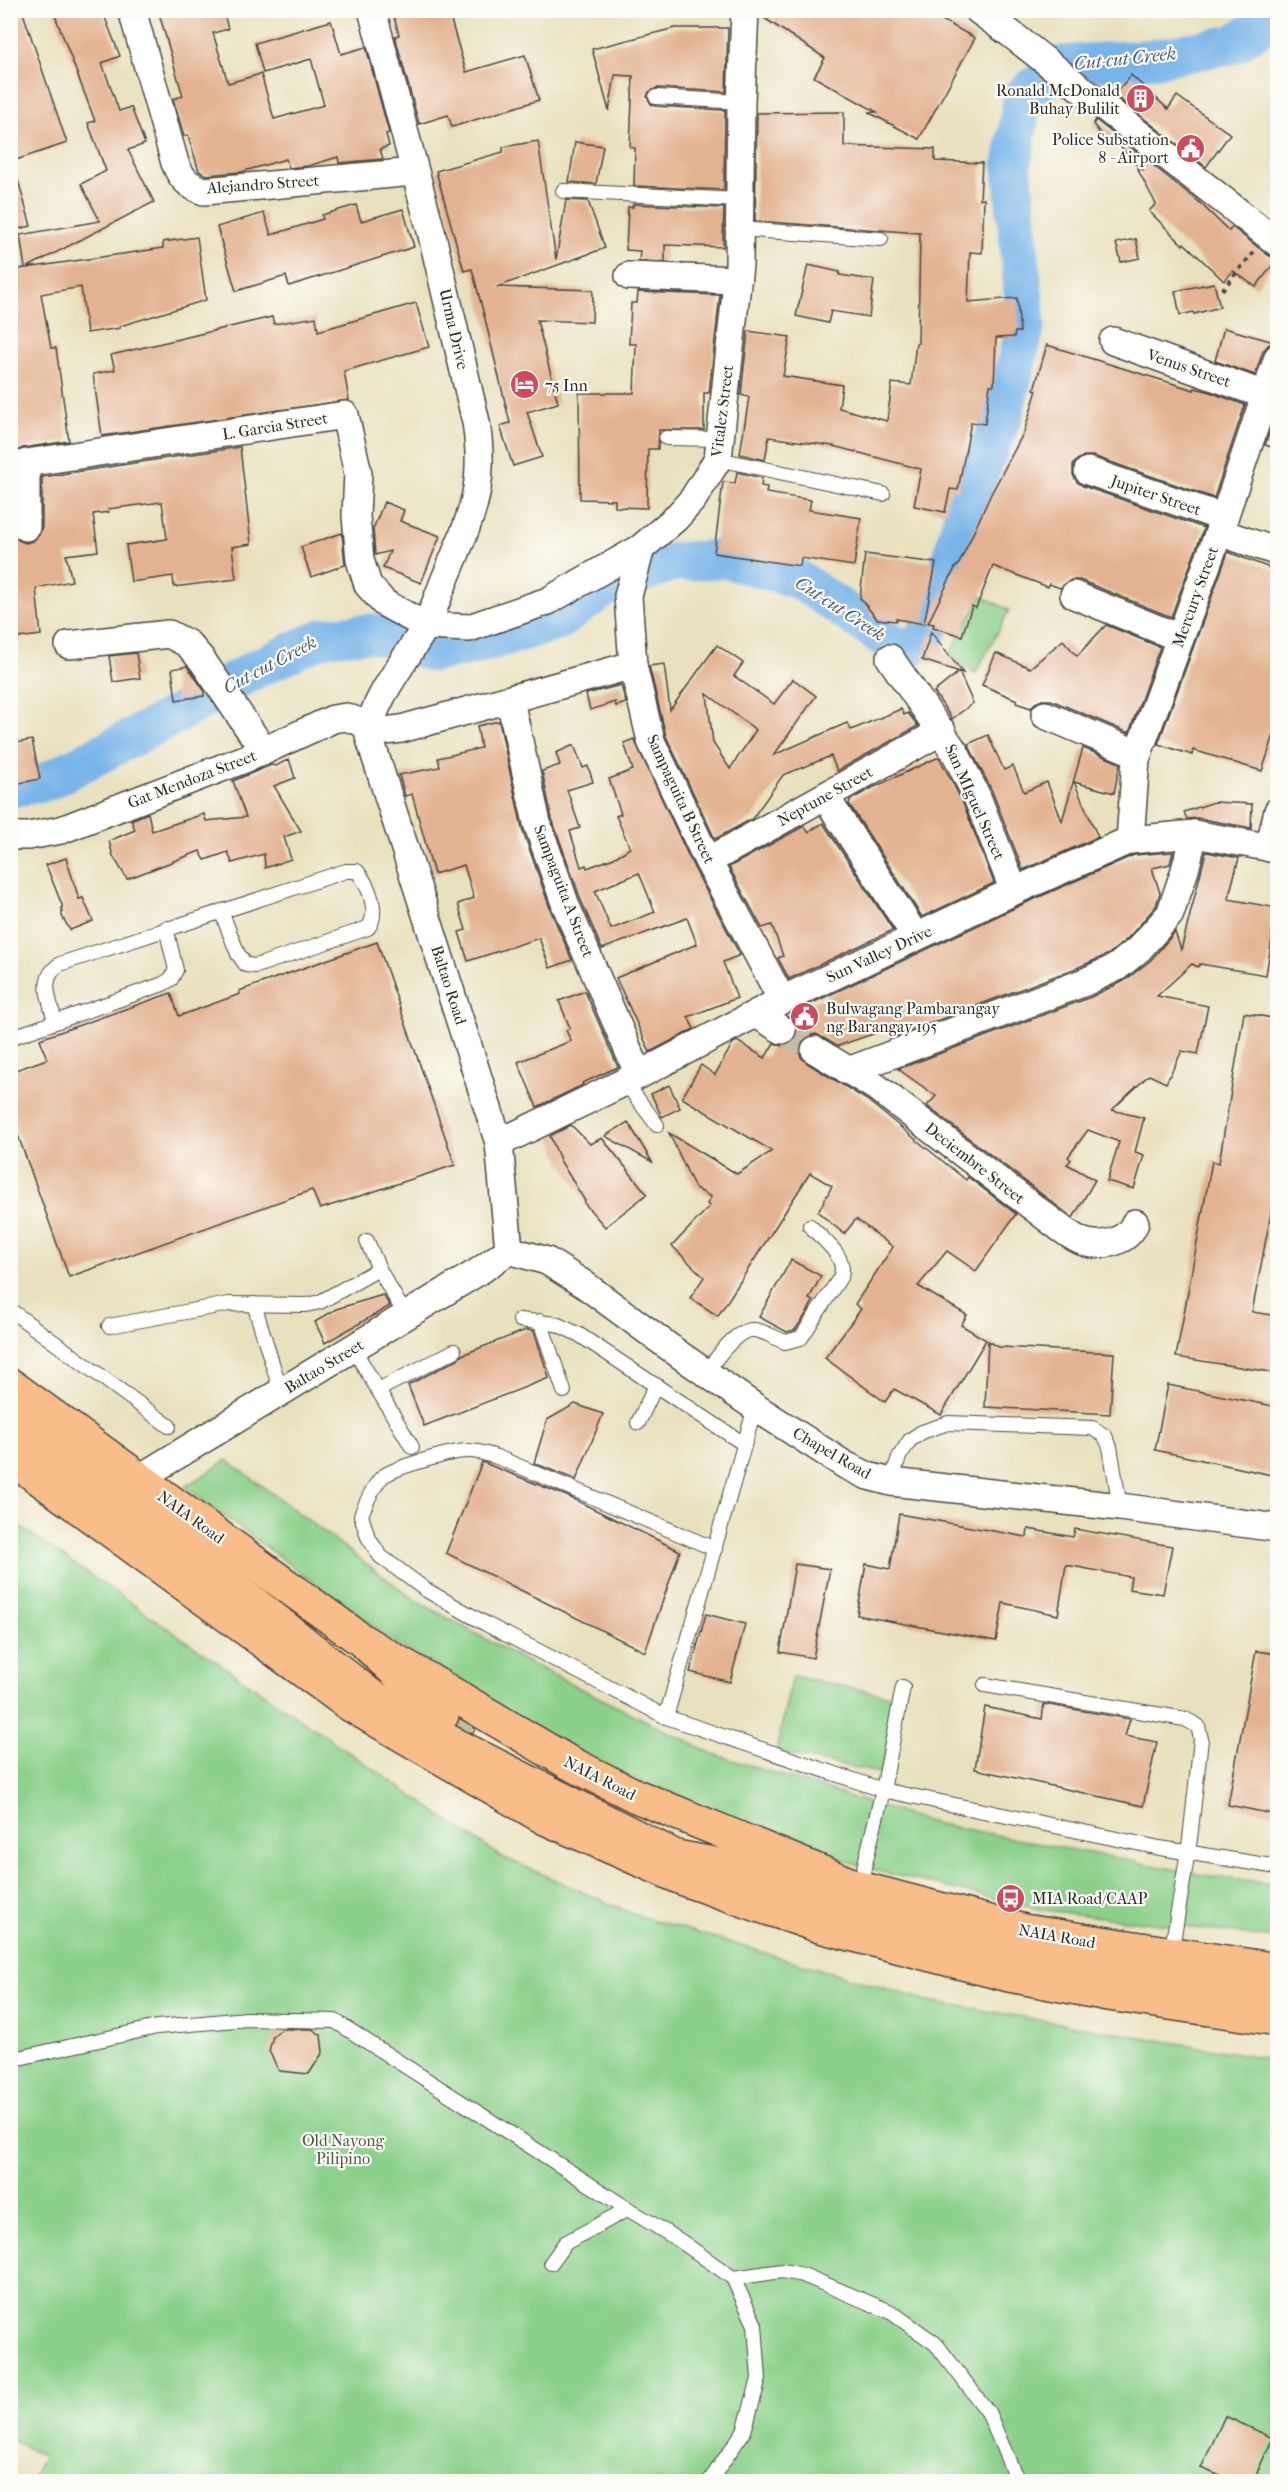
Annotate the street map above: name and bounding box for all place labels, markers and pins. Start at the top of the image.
place label: Ronald McDonald Buhay Bulilit [996,81,1120,118]
building icon: Ronald McDonald Buhay Bulilit [1125,83,1157,115]
place label: Police Substation 8 - Airport [1052,130,1170,167]
public building icon: Police Substation 8 - Airport [1174,132,1206,164]
hotel icon: 75 Inn [508,369,540,401]
place label: 75 Inn [545,376,589,395]
place label: Bulwagang Pambarangay ng Barangay 195 [826,999,1000,1036]
public building icon: Bulwagang Pambarangay ng Barangay 195 [789,1001,821,1033]
bus stop icon: MIA Road/CAAP [995,1882,1027,1914]
place label: MIA Road/CAAP [1032,1889,1148,1908]

